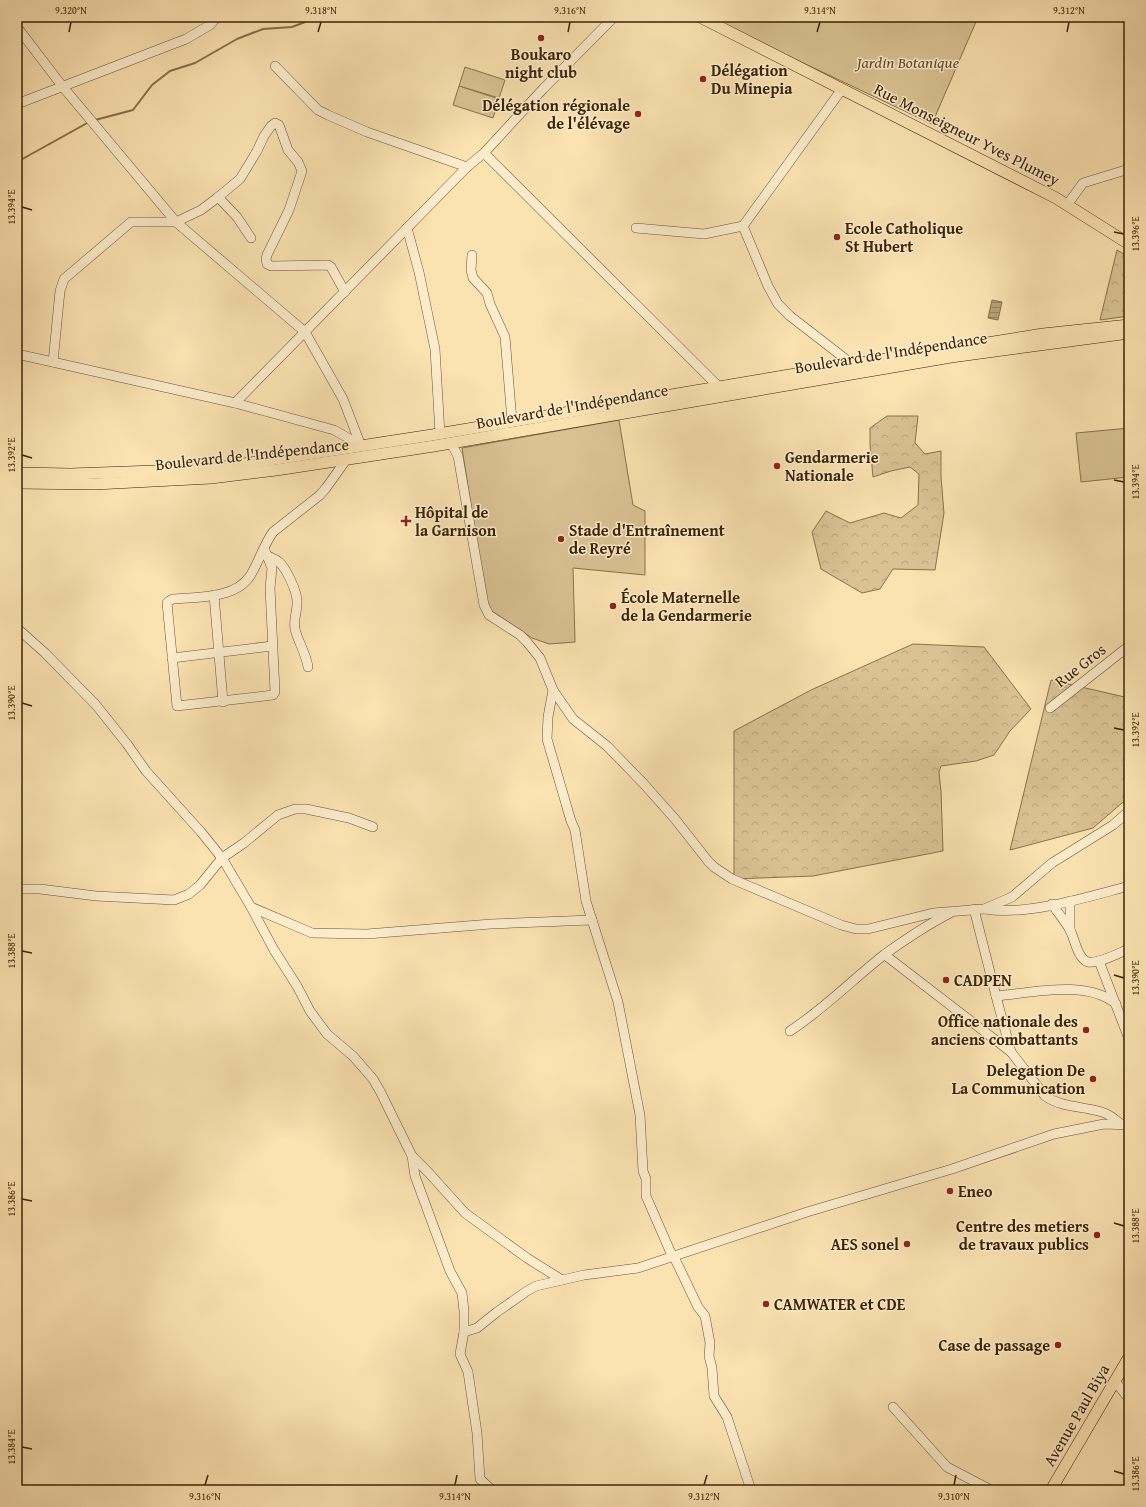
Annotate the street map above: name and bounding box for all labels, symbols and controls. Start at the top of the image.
text: 9.320°N [55,3,87,18]
text: 9.318°N [305,3,337,18]
text: 9.316°N [554,3,586,18]
text: 9.314°N [804,3,836,18]
text: 9.312°N [1053,3,1085,18]
marker: Boukaro night club [536,33,546,43]
place label: Boukaro night club [505,42,577,84]
park label: Jardin Botanique [854,50,960,74]
place label: Délégation Du Minepia [711,58,793,100]
marker: Délégation Du Minepia [698,74,708,84]
street label: Rue Monseigneur Yves Plumey [870,77,1064,191]
place label: Délégation régionale de l'élévage [482,93,630,135]
marker: Délégation régionale de l'élévage [633,109,643,119]
text: 13.394°E [4,189,19,225]
place label: Ecole Catholique St Hubert [845,216,963,258]
text: 13.396°E [1128,216,1143,252]
marker: Ecole Catholique St Hubert [832,232,842,242]
street label: Boulevard de l'Indépendance [793,325,989,379]
street label: Boulevard de l'Indépendance [474,377,670,435]
street label: Boulevard de l'Indépendance [154,432,350,476]
text: 13.392°E [4,437,19,473]
place label: Gendarmerie Nationale [785,445,879,487]
marker: Gendarmerie Nationale [772,461,782,471]
text: 13.394°E [1128,464,1143,500]
place label: Hôpital de la Garnison [415,500,497,542]
marker: Hôpital de la Garnison [400,515,412,527]
place label: Stade d'Entraînement de Reyré [569,518,725,560]
marker: Stade d'Entraînement de Reyré [556,534,566,544]
place label: École Maternelle de la Gendarmerie [621,585,752,627]
marker: École Maternelle de la Gendarmerie [608,601,618,611]
street label: Rue Gros [1049,637,1111,693]
text: 13.390°E [4,685,19,721]
text: 13.392°E [1128,712,1143,748]
text: 13.388°E [4,933,19,969]
text: 13.390°E [1128,960,1143,996]
place label: CADPEN [954,968,1012,992]
marker: CADPEN [941,975,951,985]
place label: Office nationale des anciens combattants [931,1009,1078,1051]
marker: Office nationale des anciens combattants [1081,1025,1091,1035]
place label: Delegation De La Communication [952,1058,1086,1100]
marker: Delegation De La Communication [1088,1074,1098,1084]
place label: Eneo [958,1179,993,1203]
text: 13.386°E [4,1181,19,1217]
marker: Eneo [945,1186,955,1196]
text: 13.388°E [1128,1208,1143,1244]
place label: Centre des metiers de travaux publics [956,1214,1089,1256]
marker: Centre des metiers de travaux publics [1092,1230,1102,1240]
place label: AES sonel [831,1232,899,1256]
marker: AES sonel [902,1239,912,1249]
place label: CAMWATER et CDE [774,1292,906,1316]
marker: CAMWATER et CDE [761,1299,771,1309]
place label: Case de passage [938,1333,1050,1357]
marker: Case de passage [1053,1340,1063,1350]
street label: Avenue Paul Biya [1037,1359,1115,1471]
text: 13.384°E [4,1429,19,1465]
text: 13.386°E [1128,1456,1143,1492]
text: 9.316°N [189,1489,221,1504]
text: 9.314°N [439,1489,471,1504]
text: 9.312°N [688,1489,720,1504]
text: 9.310°N [938,1489,970,1504]

